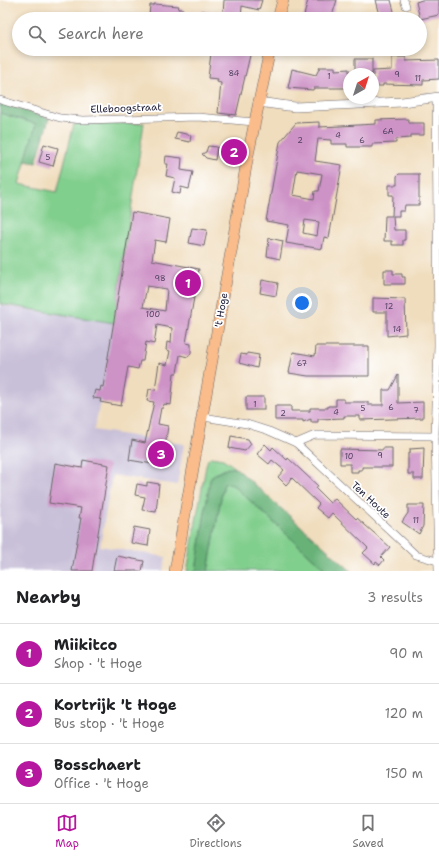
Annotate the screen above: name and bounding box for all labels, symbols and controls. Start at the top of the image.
search box [12,12,427,56]
icon: search [26,23,48,45]
text: Search here [58,24,144,44]
house number: 84 [229,68,240,79]
north arrow [343,68,379,104]
house number: 9 [394,69,400,80]
house number: 1 [327,71,331,82]
house number: 11 [415,73,421,84]
street label: Elleboogstraat [90,100,162,116]
house number: 6A [382,126,394,137]
house number: 4 [335,130,341,141]
house number: 2 [297,135,303,146]
house number: 6 [359,135,365,146]
pin: 2 [221,137,247,167]
house number: 5 [46,152,51,163]
pin: 1 [175,268,201,298]
house number: 98 [154,273,166,284]
street label: 't Hoge [212,291,231,328]
your location [292,293,312,313]
house number: 12 [385,301,394,312]
house number: 100 [146,309,160,320]
house number: 14 [393,324,402,335]
house number: 67 [297,358,308,369]
house number: 1 [253,399,257,410]
house number: 6 [388,402,394,413]
house number: 5 [361,403,366,414]
house number: 7 [413,405,419,416]
house number: 4 [333,407,339,418]
house number: 2 [280,408,286,419]
pin: 3 [148,439,174,469]
house number: 9 [377,450,383,461]
house number: 10 [345,451,353,462]
street label: Ten Houte [349,479,394,522]
house number: 11 [413,515,419,526]
text: Nearby [16,586,81,608]
text: 3 results [367,589,423,606]
text: Miikitco [54,635,117,655]
text: 1 [26,645,32,662]
text: 90 m [389,645,423,662]
text: Shop · 't Hoge [54,655,142,672]
text: Kortrijk 't Hoge [54,695,177,715]
text: 2 [24,705,34,722]
text: 120 m [385,705,423,722]
text: Bus stop · 't Hoge [54,715,165,732]
text: Bosschaert [54,755,141,775]
text: 3 [24,765,34,782]
text: 150 m [385,765,423,782]
text: Office · 't Hoge [54,775,149,792]
tab: Map [55,812,79,851]
tab: Directions [189,812,242,851]
tab: Saved [352,812,384,851]

